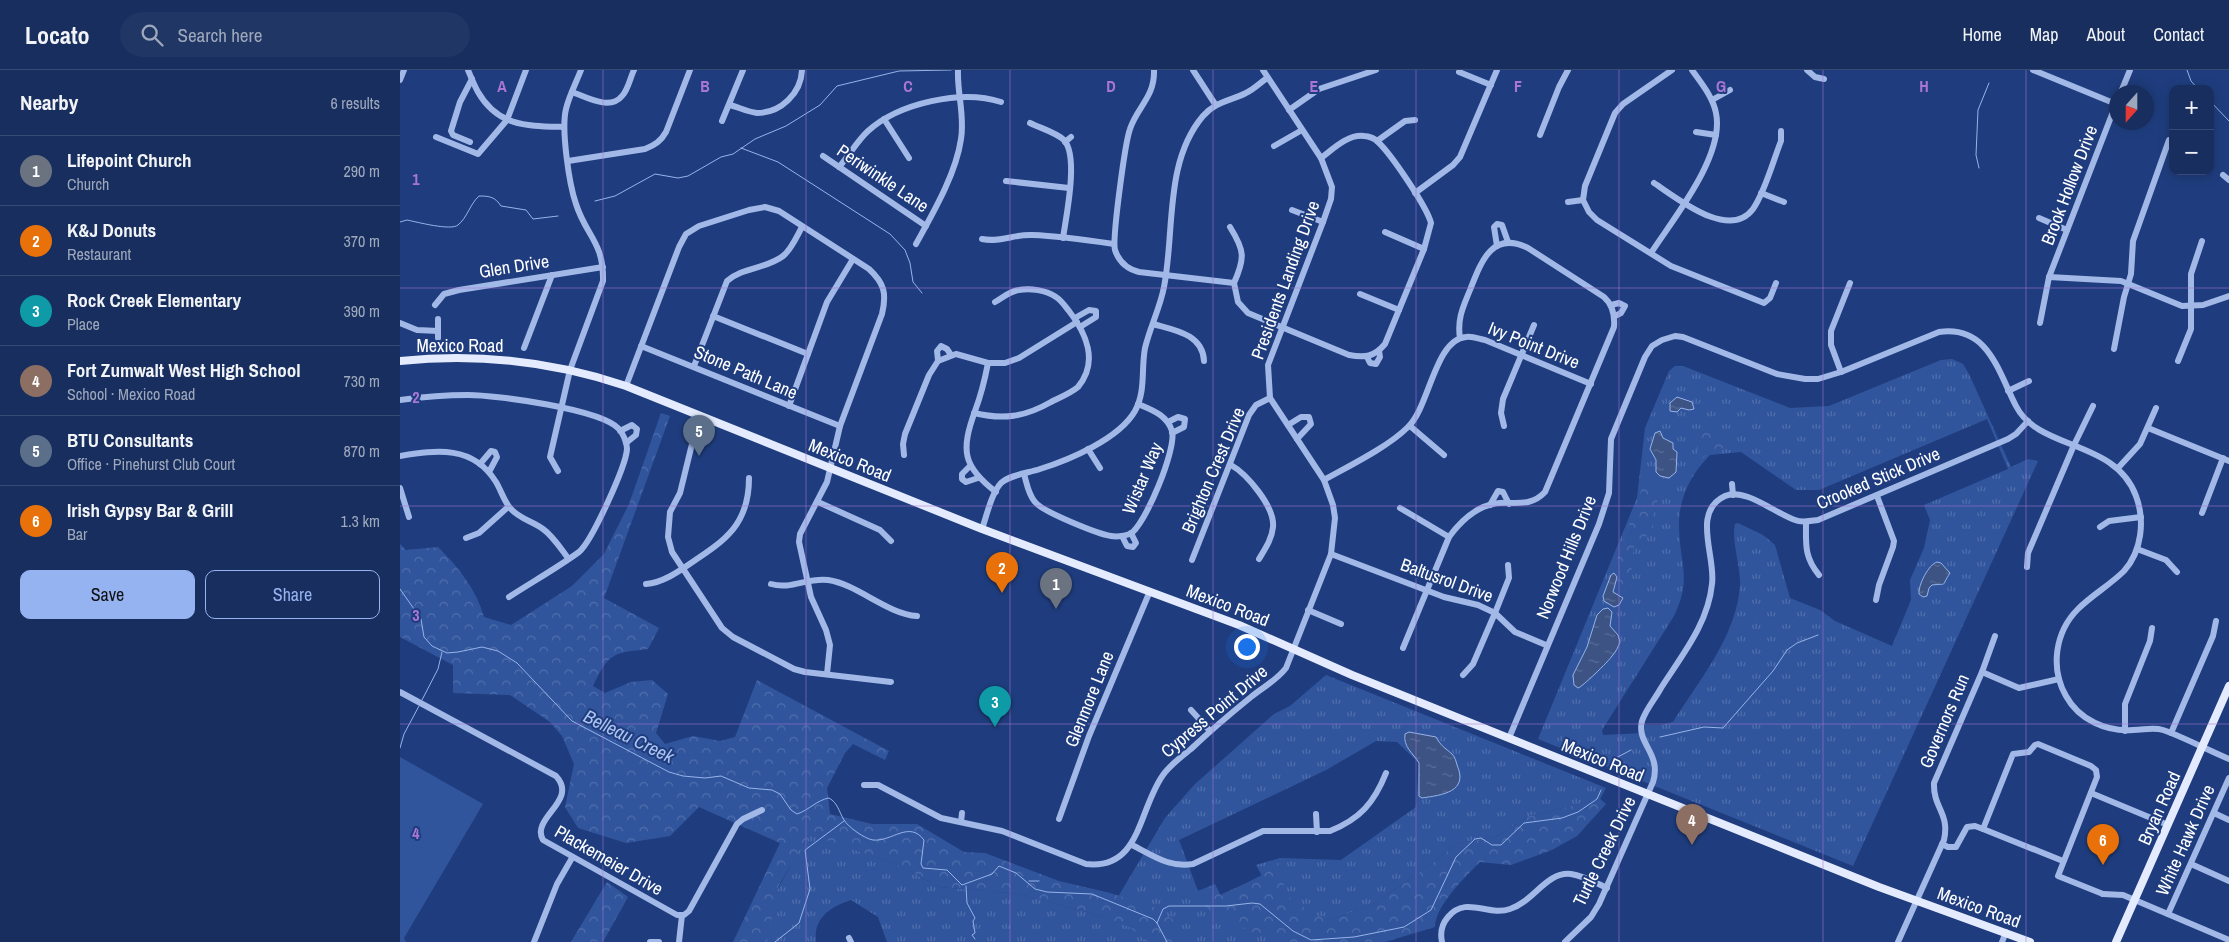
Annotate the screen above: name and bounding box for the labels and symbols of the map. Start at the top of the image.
text: A [497,75,507,97]
text: B [700,75,710,97]
text: C [903,75,913,97]
text: D [1106,75,1116,97]
text: E [1310,75,1319,97]
text: F [1514,75,1522,97]
text: G [1716,75,1726,97]
text: H [1919,75,1929,97]
north arrow [2109,85,2154,130]
street label: Brook Hollow Drive [2035,122,2103,248]
street label: Periwinkle Lane [832,138,934,218]
text: 1 [412,168,420,190]
street label: Presidents Landing Drive [1245,197,1325,363]
street label: Glen Drive [477,248,551,284]
street label: Ivy Point Drive [1484,315,1584,375]
street label: Mexico Road [417,333,503,358]
street label: Stone Path Lane [690,339,802,405]
text: 2 [412,386,420,408]
street label: Brighton Crest Drive [1175,403,1251,537]
pin: 5 [683,415,715,456]
street label: Mexico Road [805,432,895,488]
street label: Wistar Way [1116,438,1169,518]
street label: Crooked Stick Drive [1812,441,1944,515]
street label: Norwood Hills Drive [1530,491,1602,623]
pin: 2 [986,552,1018,593]
street label: Baltusrol Drive [1397,552,1497,608]
pin: 1 [1040,568,1072,609]
street label: Mexico Road [1183,578,1273,632]
text: 3 [412,604,420,626]
your location [1234,634,1260,660]
street label: Glenmore Lane [1058,647,1120,751]
street label: Cypress Point Drive [1155,659,1273,763]
street label: Governors Run [1913,670,1975,772]
pin: 3 [979,686,1011,727]
water label: Belleau Creek [579,703,680,770]
street label: Mexico Road [1558,732,1648,788]
street label: Bryan Road [2132,767,2186,849]
street label: White Hawk Drive [2149,781,2221,899]
street label: Turtle Creek Drive [1567,792,1641,910]
pin: 4 [1676,804,1708,845]
street label: Plackemeier Drive [550,819,668,901]
text: 4 [412,822,420,844]
pin: 6 [2087,824,2119,865]
street label: Mexico Road [1934,880,2024,934]

